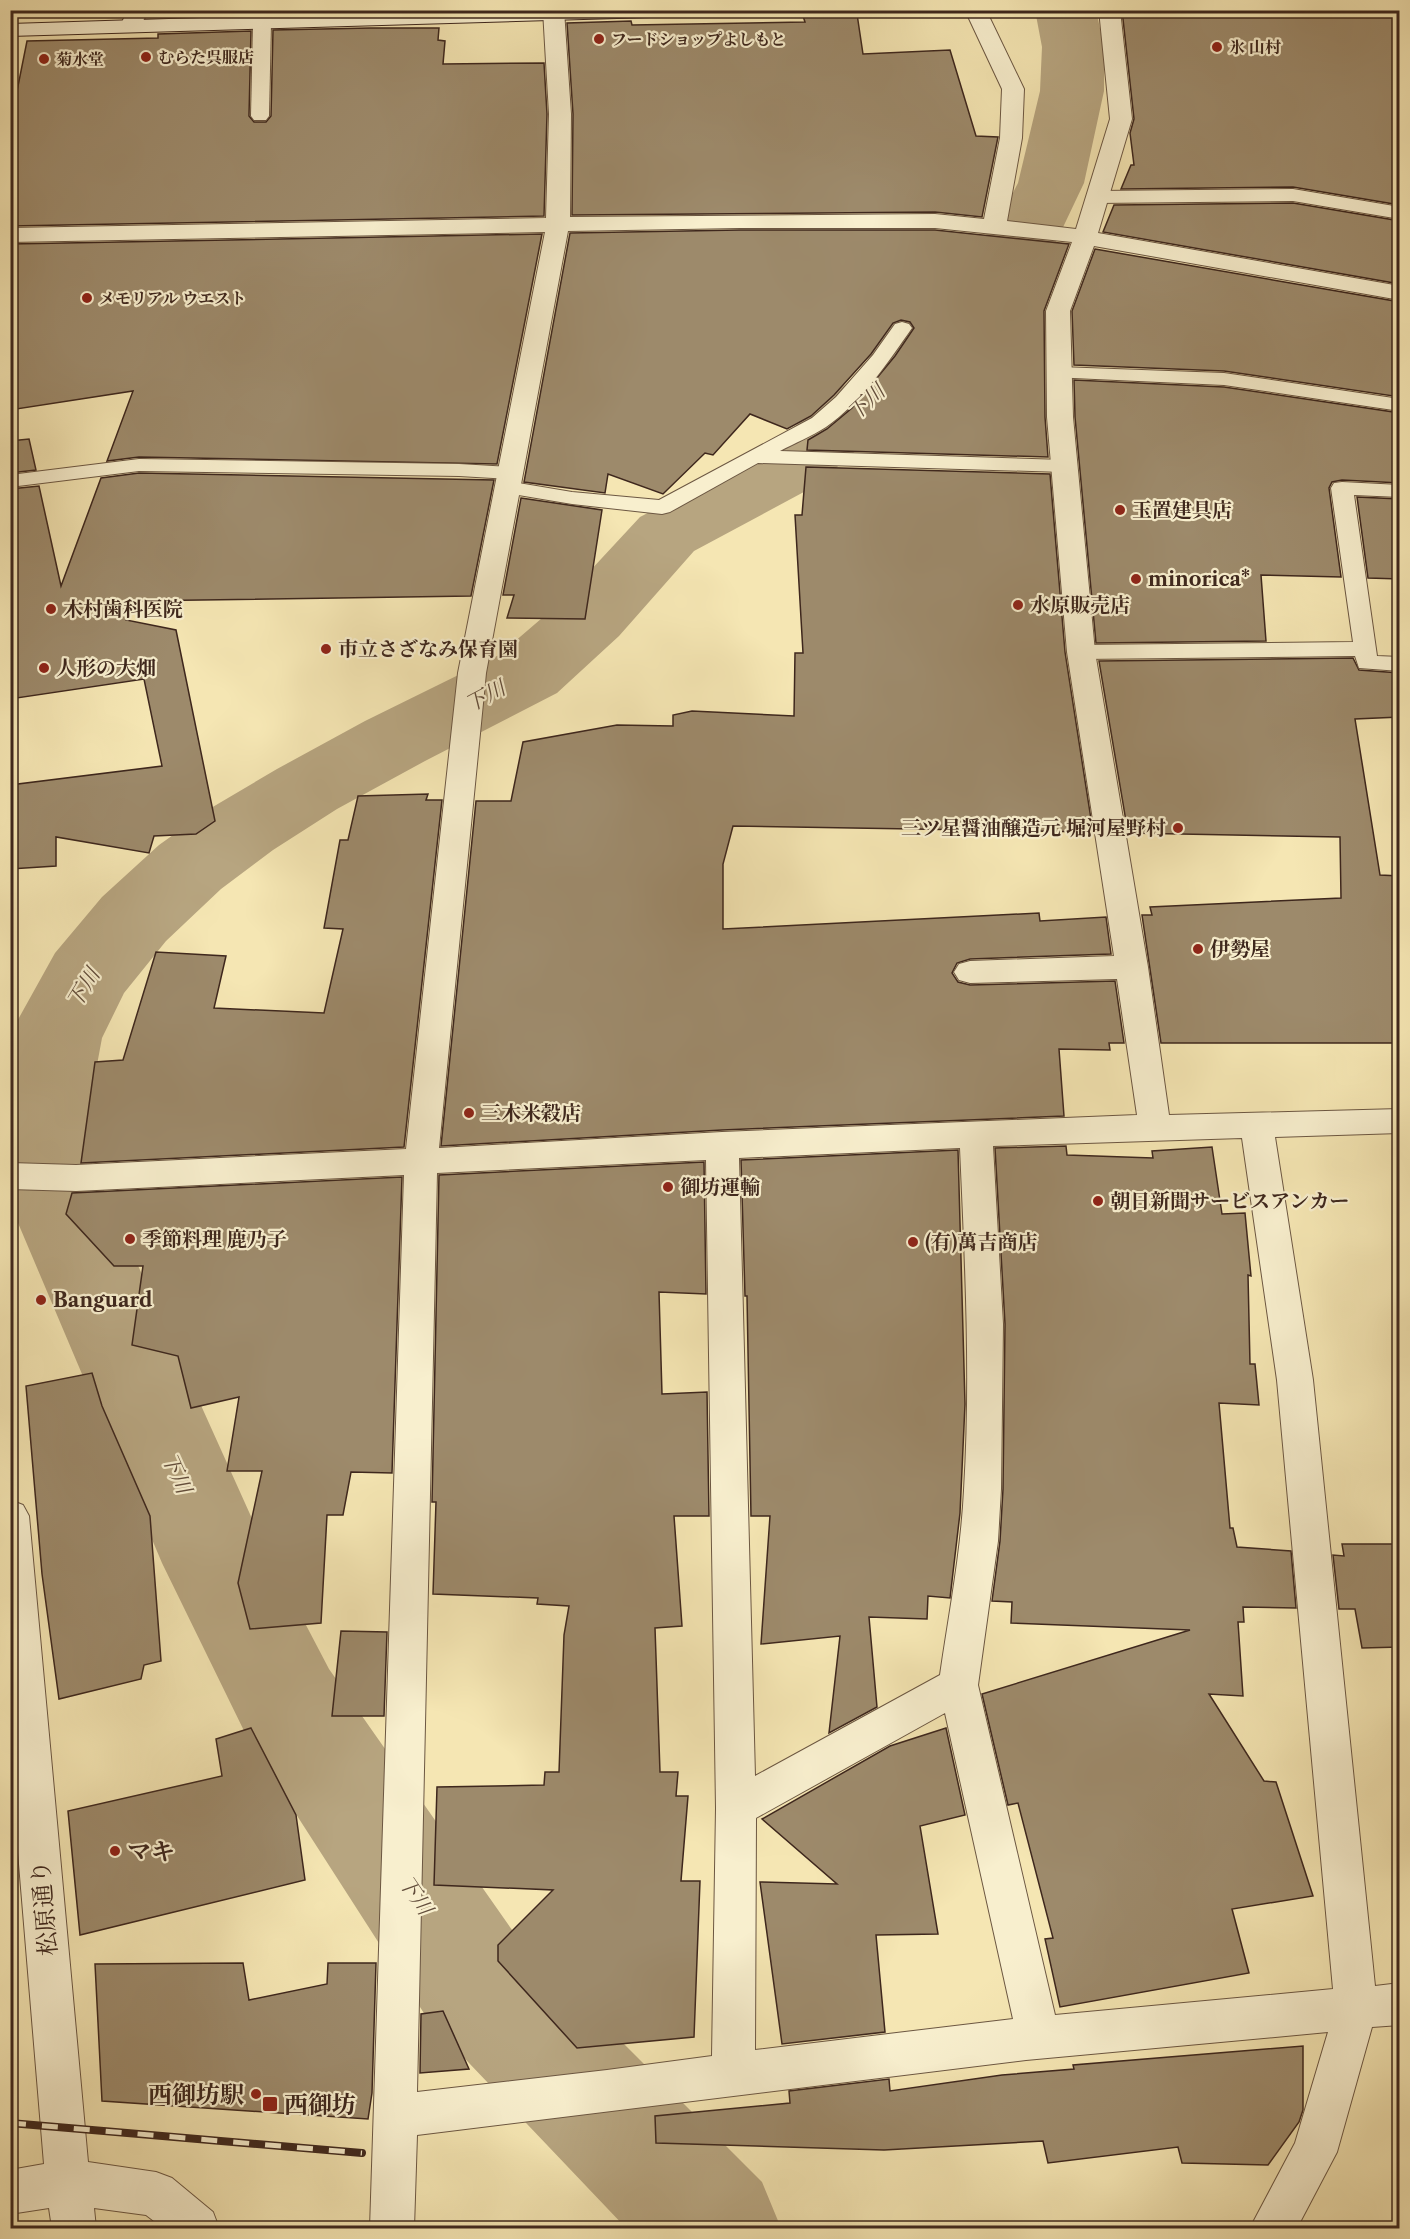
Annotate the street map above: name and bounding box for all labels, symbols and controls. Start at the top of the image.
place label: フードショップよしもと [611,29,786,49]
marker: フードショップよしもと [592,32,606,46]
place label: 氷 山村 [1229,37,1281,57]
marker: 氷 山村 [1210,40,1224,54]
place label: むらた呉服店 [158,47,254,67]
place label: 菊水堂 [56,49,104,69]
marker: むらた呉服店 [139,50,153,64]
marker: 菊水堂 [37,52,51,66]
place label: メモリアル ウエスト [99,288,246,308]
marker: メモリアル ウエスト [80,291,94,305]
water label: 下川 [842,377,891,425]
place label: 玉置建具店 [1132,498,1232,522]
marker: 玉置建具店 [1113,503,1127,517]
place label: minorica* [1148,567,1250,591]
marker: minorica* [1129,572,1143,586]
place label: 水原販売店 [1030,593,1130,617]
place label: 木村歯科医院 [63,597,183,621]
marker: 水原販売店 [1011,598,1025,612]
marker: 木村歯科医院 [44,602,58,616]
place label: 市立さざなみ保育園 [338,637,518,661]
marker: 市立さざなみ保育園 [319,642,333,656]
place label: 人形の大畑 [56,656,156,680]
marker: 人形の大畑 [37,661,51,675]
water label: 下川 [461,674,511,717]
place label: 三ツ星醤油醸造元 堀河屋野村 [901,816,1166,840]
marker: 三ツ星醤油醸造元 堀河屋野村 [1171,821,1185,835]
place label: 伊勢屋 [1210,937,1270,961]
marker: 伊勢屋 [1191,942,1205,956]
water label: 下川 [61,962,106,1012]
place label: 三木米穀店 [481,1101,581,1125]
marker: 三木米穀店 [462,1106,476,1120]
place label: 御坊運輸 [680,1175,760,1199]
marker: 御坊運輸 [661,1180,675,1194]
place label: 朝日新聞サービスアンカー [1110,1189,1349,1213]
marker: 朝日新聞サービスアンカー [1091,1194,1105,1208]
place label: 季節料理 鹿乃子 [142,1227,287,1251]
place label: (有)萬吉商店 [925,1230,1038,1254]
marker: 季節料理 鹿乃子 [123,1232,137,1246]
marker: (有)萬吉商店 [906,1235,920,1249]
place label: Banguard [53,1288,153,1312]
marker: Banguard [34,1293,48,1307]
water label: 下川 [157,1449,198,1499]
place label: マキ [127,1837,175,1866]
marker: マキ [108,1844,122,1858]
street label: 松原通り [25,1859,63,1957]
water label: 下川 [394,1871,439,1921]
place label: 西御坊駅 [148,2080,244,2109]
marker: 西御坊駅 [249,2087,263,2101]
place label: 西御坊 [284,2090,356,2119]
marker: 西御坊 [261,2095,279,2113]

